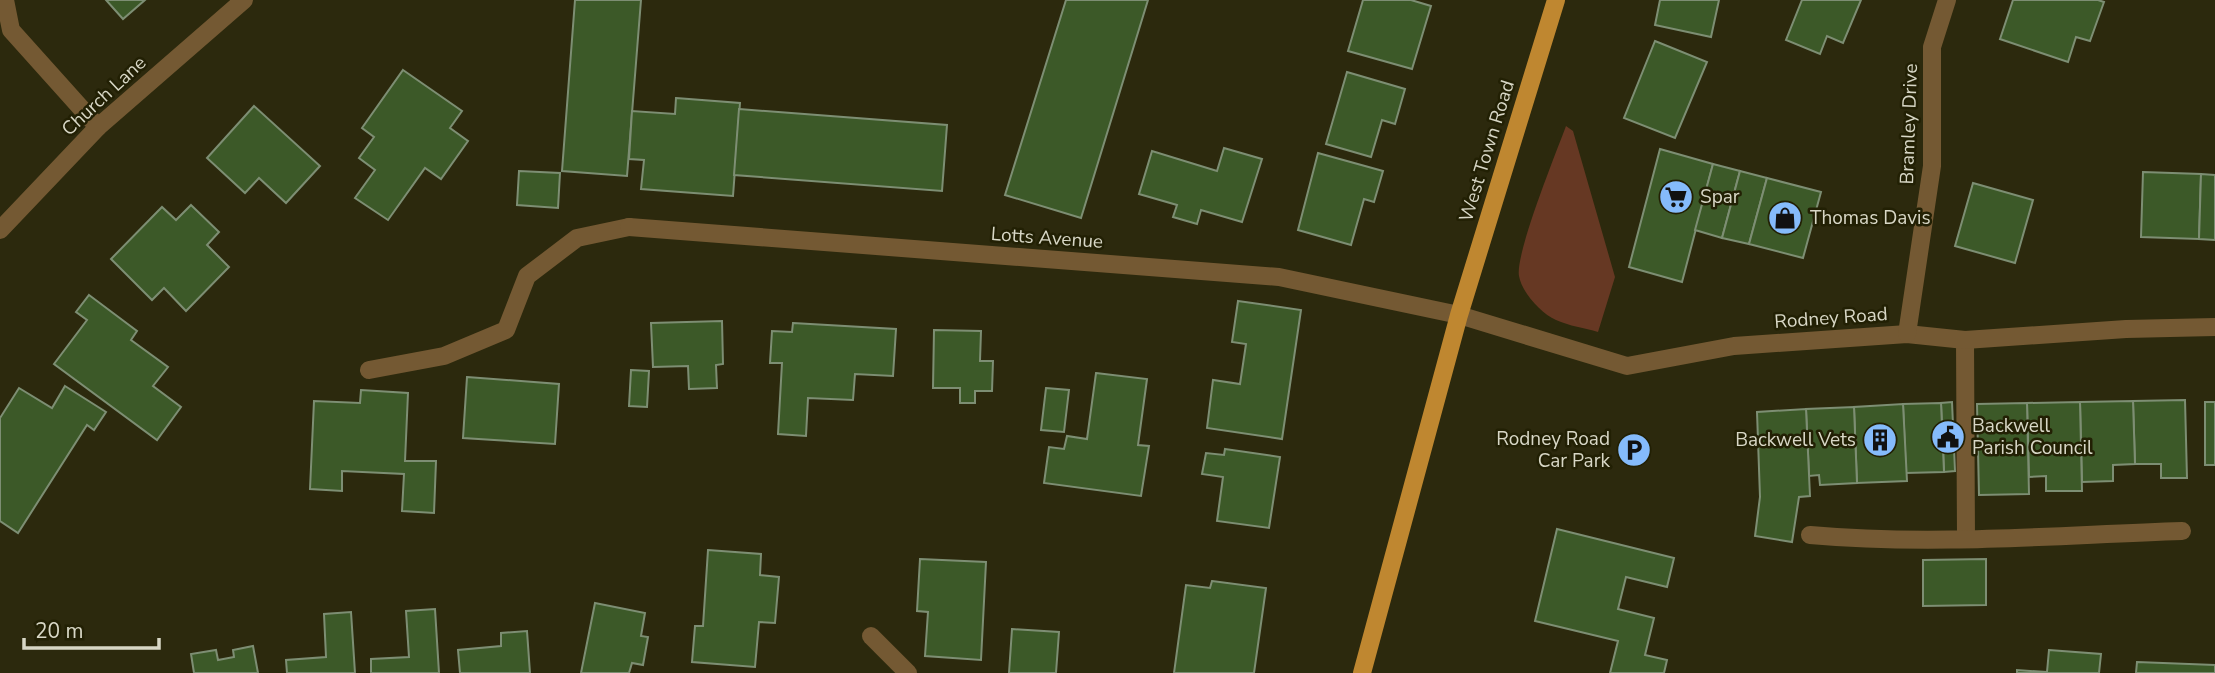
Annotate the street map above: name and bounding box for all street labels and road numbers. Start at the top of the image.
street label: Church Lane [56,50,152,142]
street label: Bramley Drive [1894,63,1924,185]
street label: West Town Road [1453,77,1521,225]
street label: Lotts Avenue [990,221,1104,255]
street label: Rodney Road [1773,301,1889,335]

